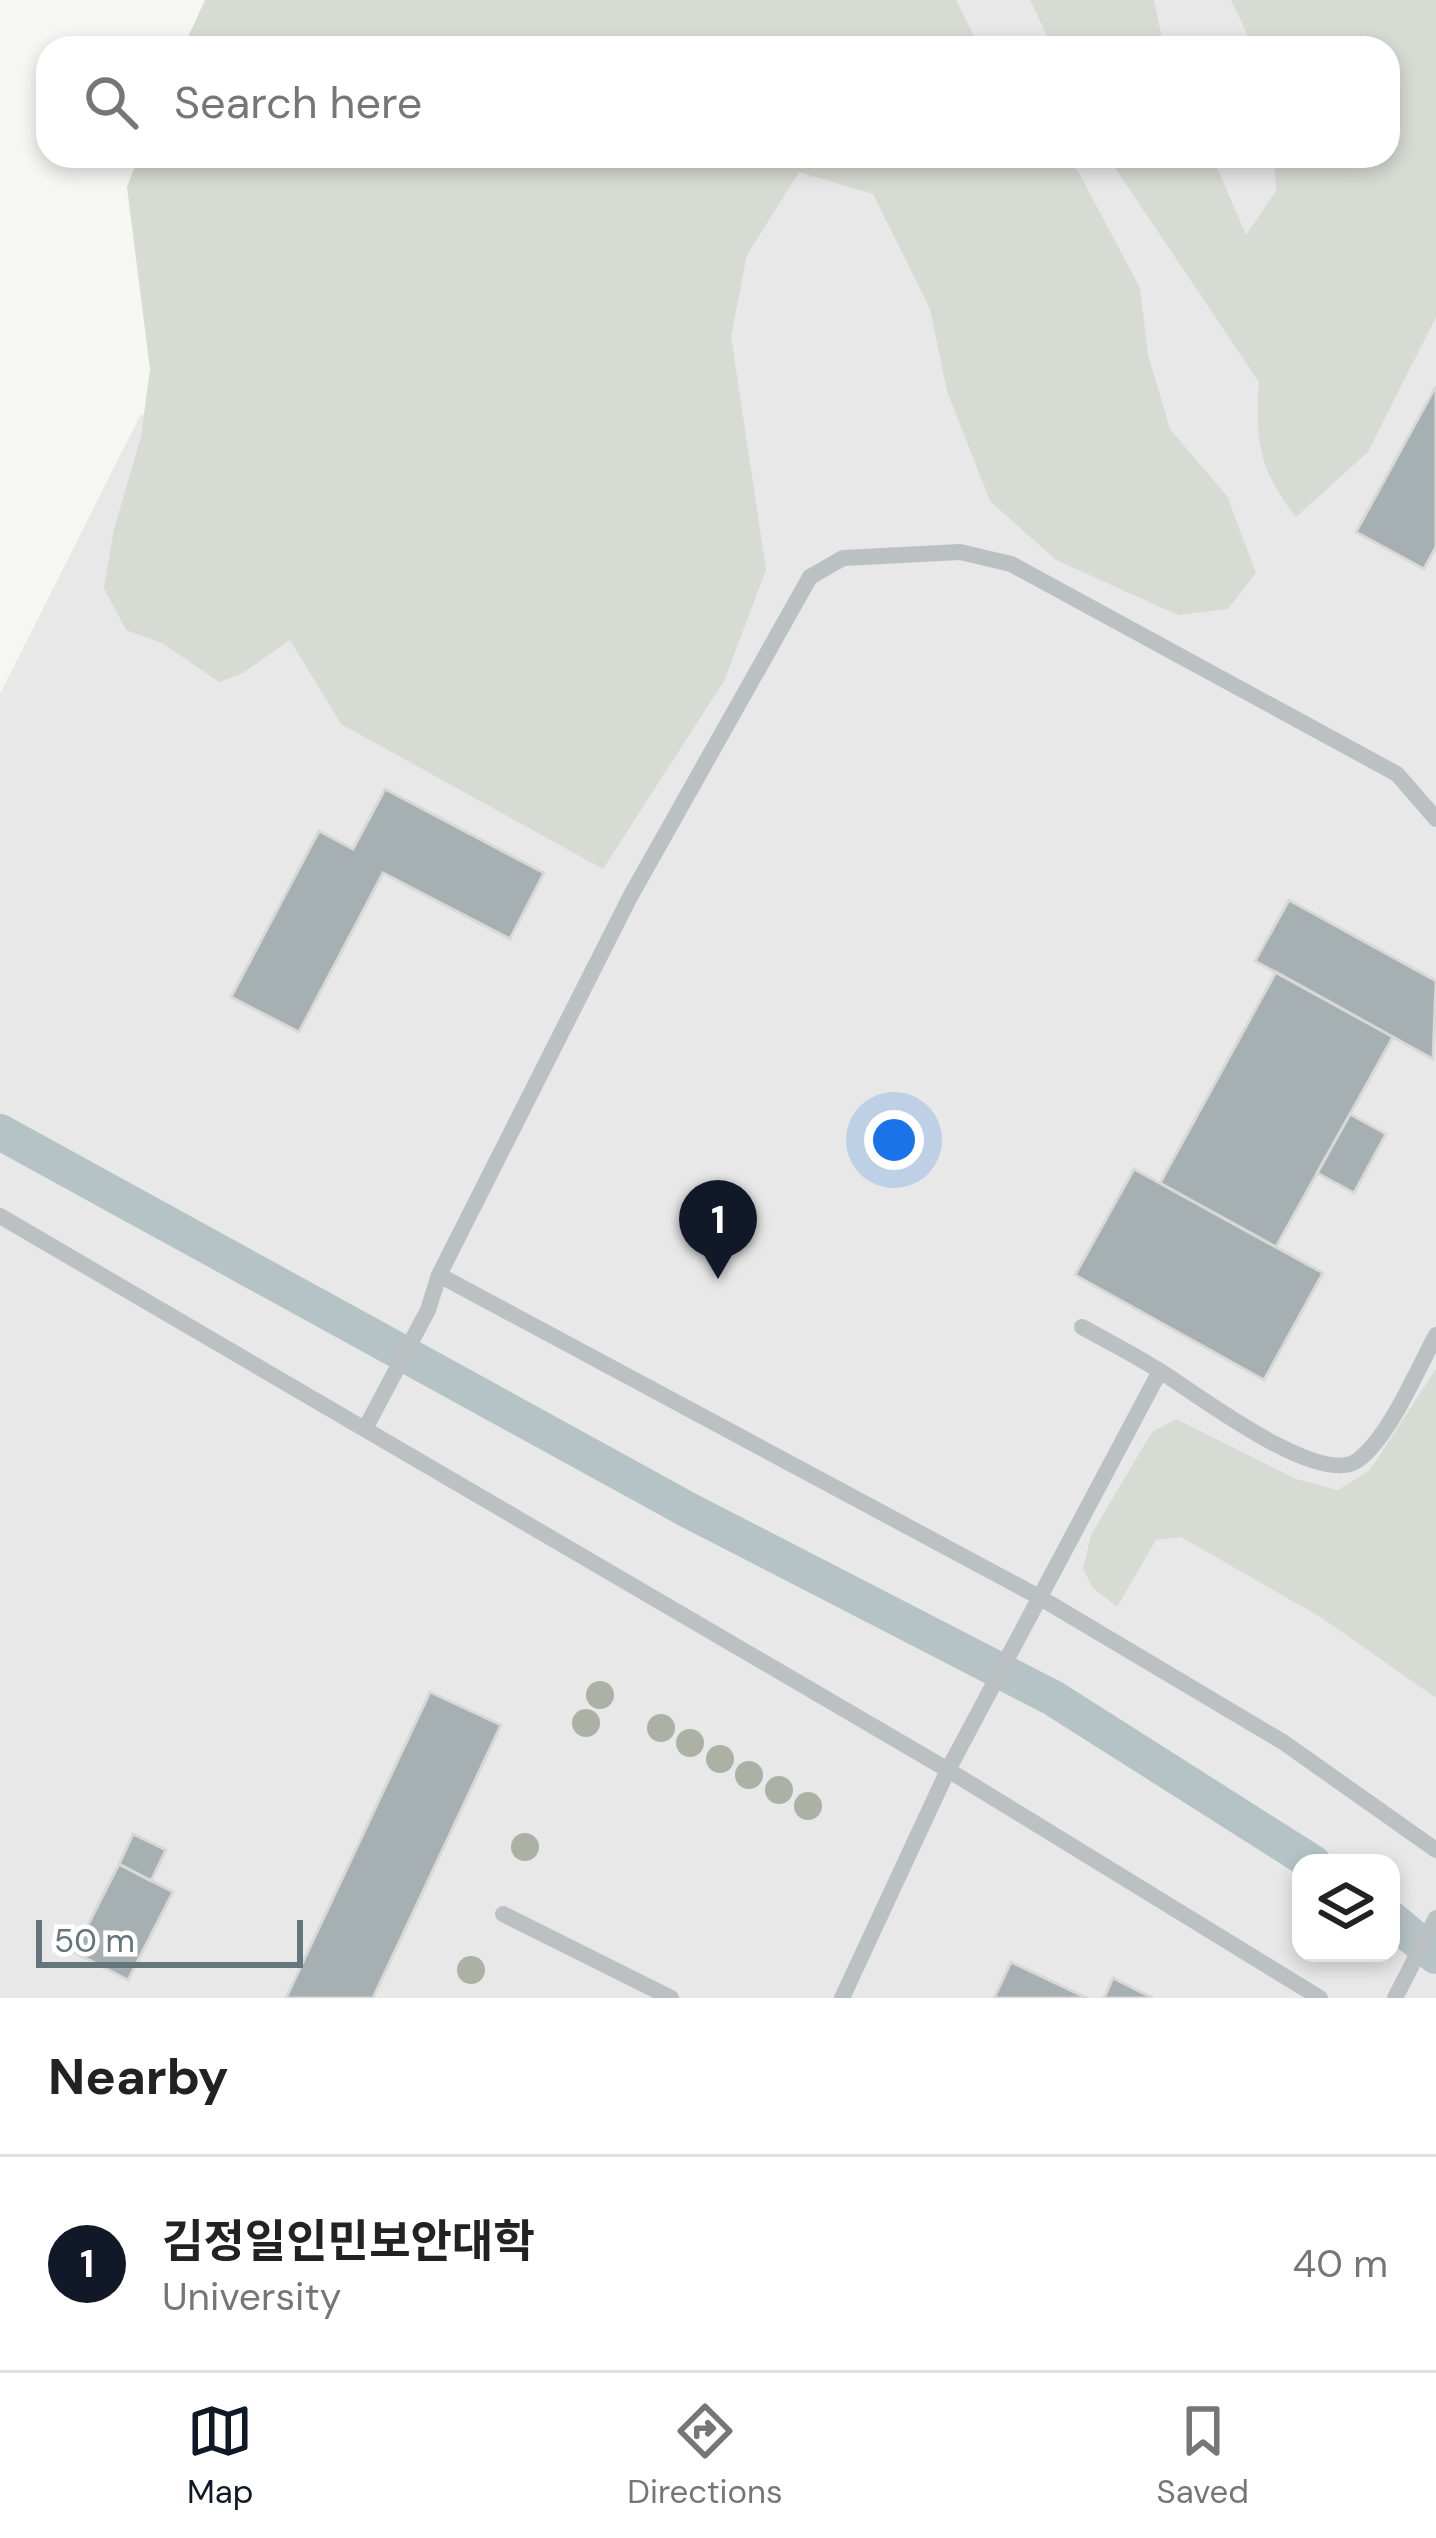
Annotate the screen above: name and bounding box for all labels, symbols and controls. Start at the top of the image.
search box [36,36,1400,168]
icon: search [78,69,144,135]
text: Search here [174,73,422,132]
your location [864,1110,924,1170]
pin: 1 [679,1180,757,1279]
map controls [1292,1854,1400,1962]
button: layers [1292,1854,1400,1962]
scale bar [36,1914,303,1967]
text: 50 m [54,1919,135,1962]
text: Nearby [48,2043,229,2110]
text: 김정일인민보안대학 [162,2212,535,2271]
text: 1 [80,2238,94,2289]
text: 40 m [1293,2238,1388,2289]
text: University [162,2271,341,2322]
tab: Map [187,2398,253,2513]
tab: Directions [627,2398,783,2513]
tab: Saved [1157,2398,1249,2513]

